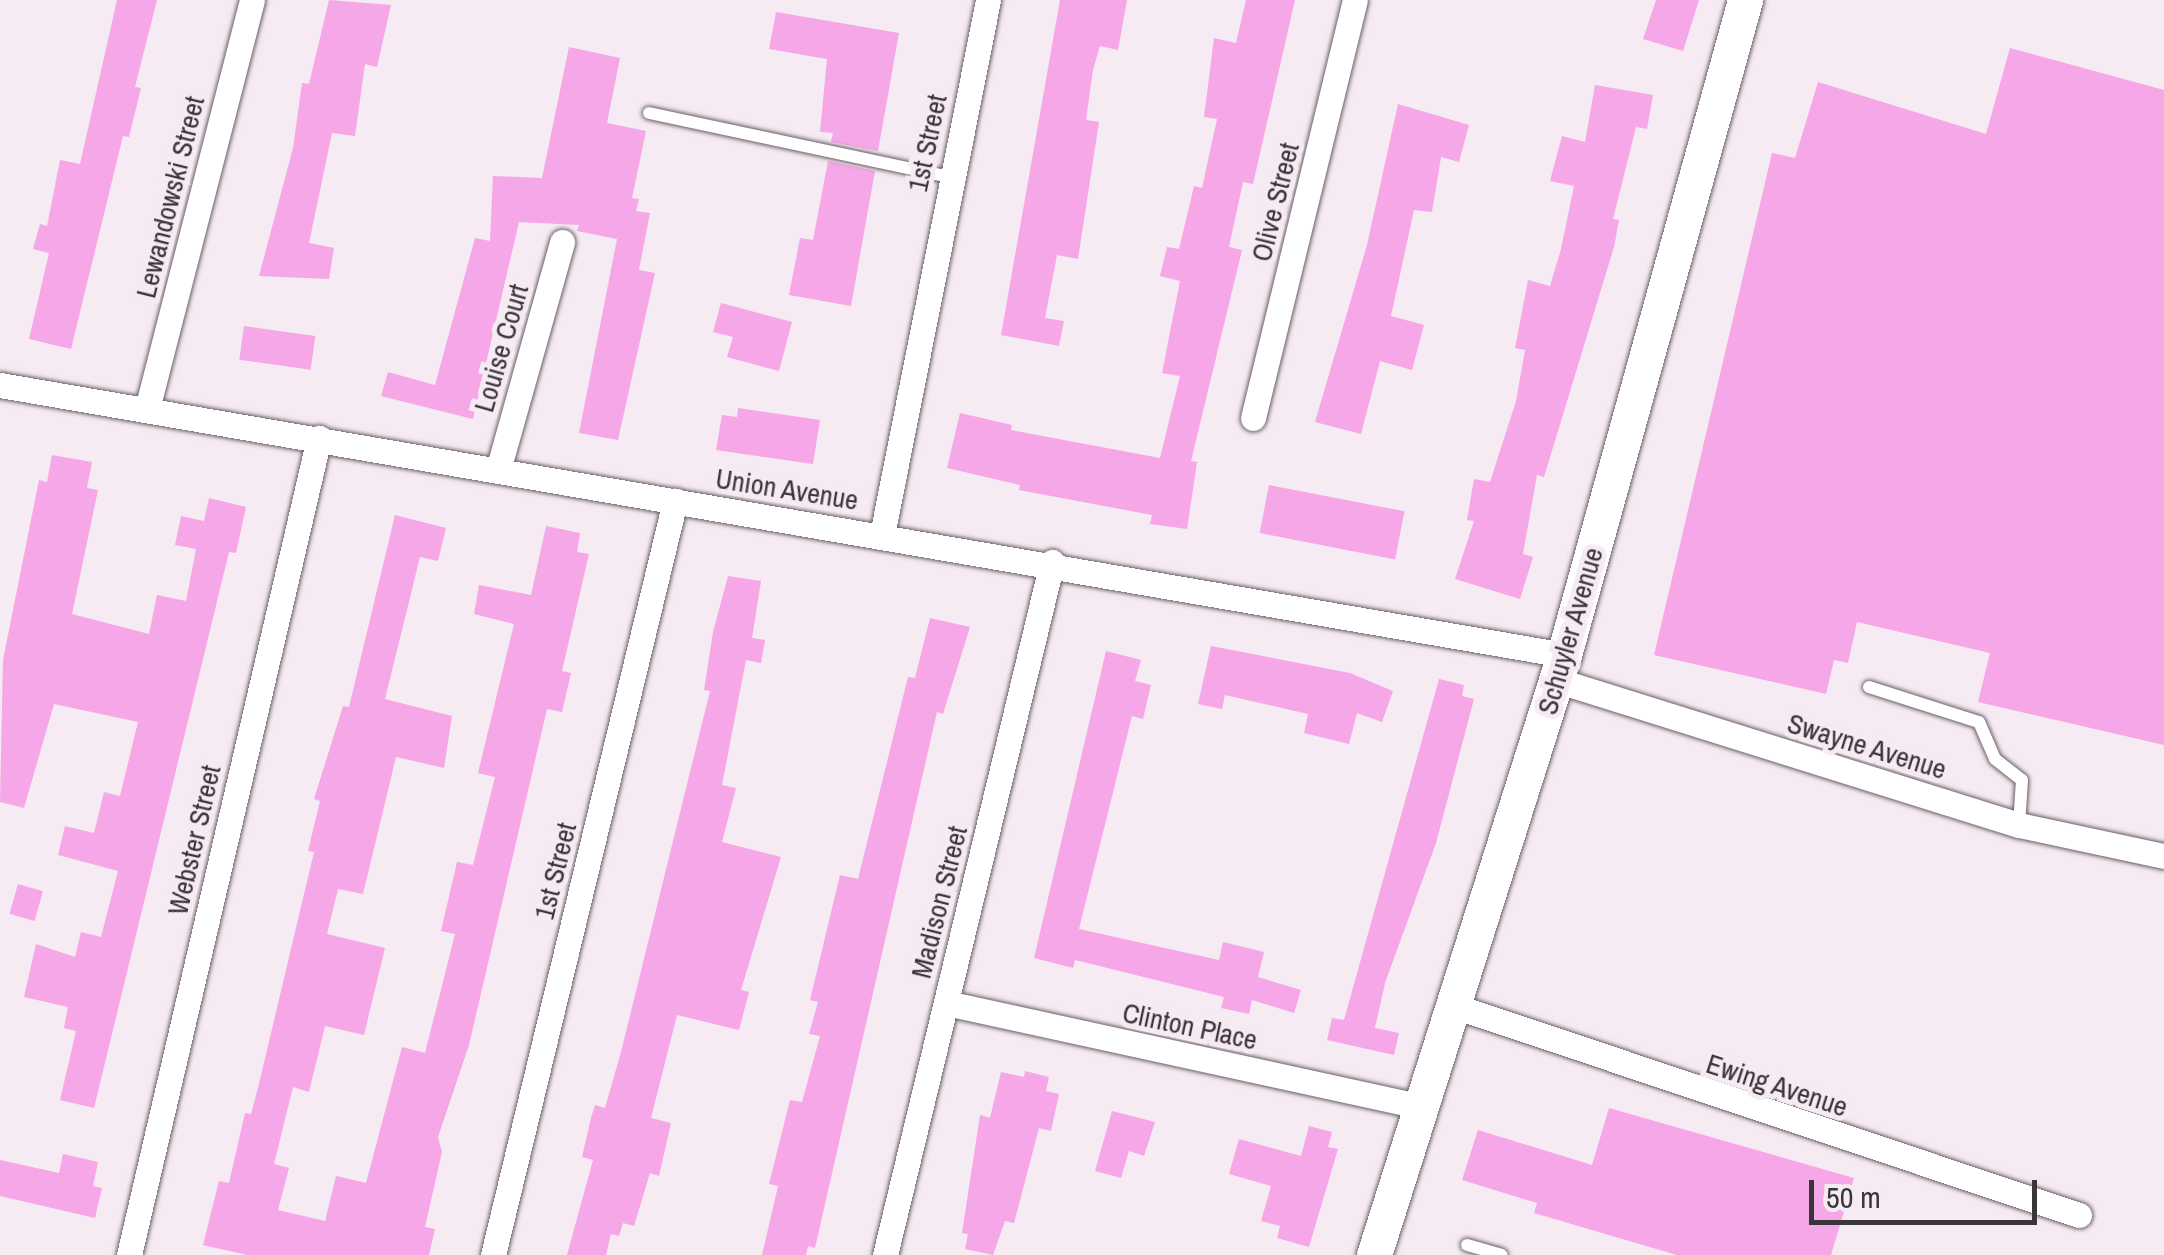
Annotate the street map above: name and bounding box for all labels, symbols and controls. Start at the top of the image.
street label: 1st Street [900,91,954,195]
street label: Lewandowski Street [129,93,211,301]
street label: Olive Street [1244,139,1306,265]
street label: Louise Court [467,280,535,416]
street label: Union Avenue [713,461,861,517]
street label: Schuyler Avenue [1530,543,1610,719]
street label: Swayne Avenue [1783,706,1951,786]
street label: Webster Street [160,762,228,918]
street label: 1st Street [527,819,583,923]
street label: Madison Street [904,822,974,982]
street label: Clinton Place [1120,995,1260,1057]
street label: Ewing Avenue [1702,1046,1852,1124]
scale bar [1814,1160,2042,1222]
text: 50 m [1826,1177,1881,1217]

